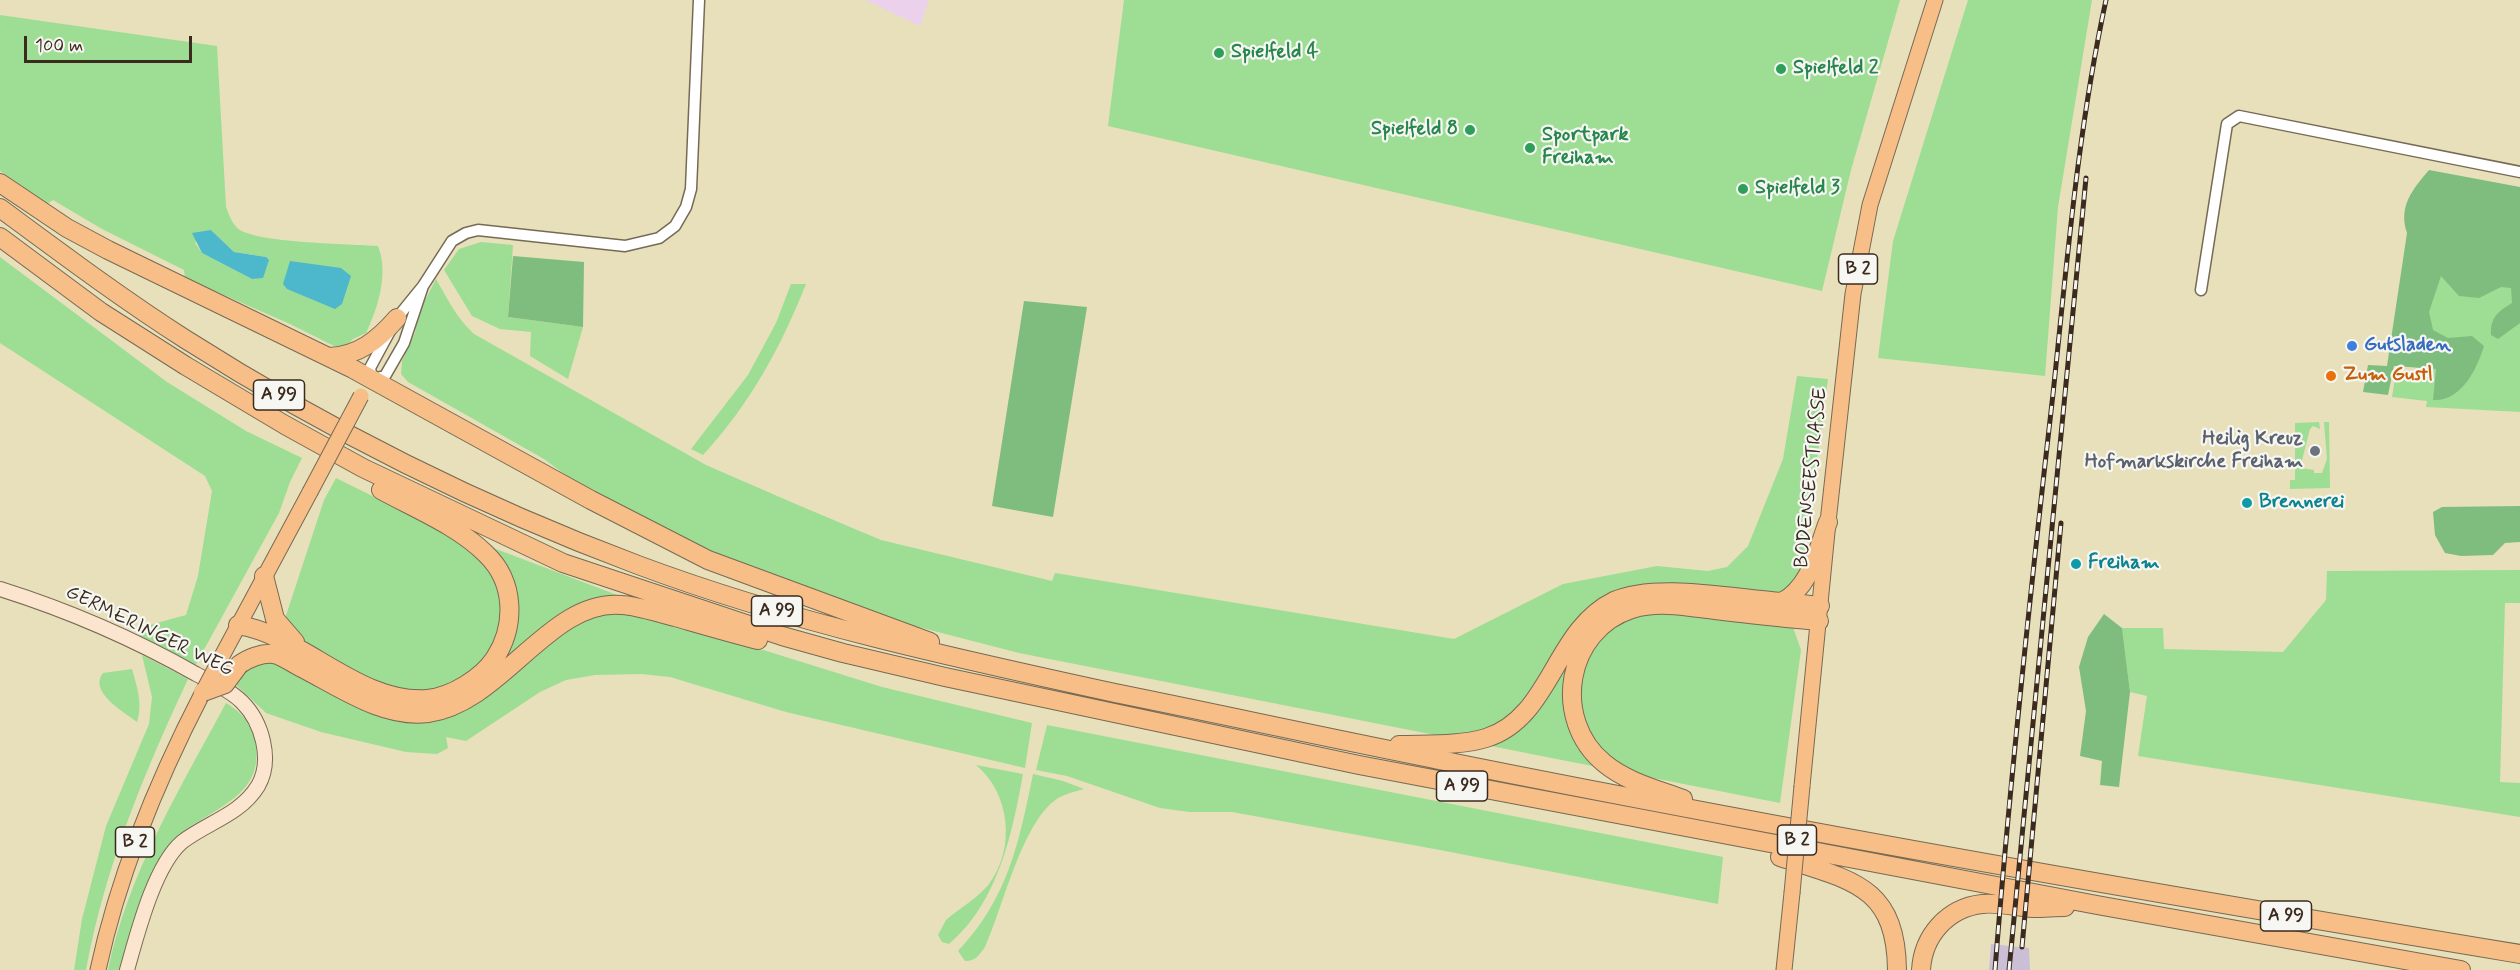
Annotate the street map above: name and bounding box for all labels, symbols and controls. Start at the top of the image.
scale bar [27,24,195,62]
text: 100 m [35,34,83,58]
place label: Spielfeld 4 [1231,41,1318,65]
marker: Spielfeld 4 [1212,46,1226,60]
place label: Spielfeld 2 [1793,57,1878,81]
marker: Spielfeld 2 [1774,62,1788,76]
place label: Spielfeld 8 [1371,118,1458,142]
marker: Spielfeld 8 [1463,123,1477,137]
place label: Sportpark Freiham [1542,124,1629,171]
marker: Sportpark Freiham [1523,141,1537,155]
place label: Spielfeld 3 [1755,177,1840,201]
marker: Spielfeld 3 [1736,182,1750,196]
road number: B 2 [1838,254,1878,284]
place label: Gutsladen [2364,334,2451,358]
marker: Gutsladen [2345,339,2359,353]
place label: Zum Gustl [2343,364,2433,388]
marker: Zum Gustl [2324,369,2338,383]
road number: A 99 [254,380,304,410]
street label: BODENSEESTRASSE [1791,387,1833,569]
place label: Heilig Kreuz Hofmarkskirche Freiham [2085,428,2303,475]
marker: Heilig Kreuz Hofmarkskirche Freiham [2308,444,2322,458]
place label: Brennerei [2259,491,2344,515]
marker: Brennerei [2240,496,2254,510]
place label: Freiham [2088,552,2160,576]
marker: Freiham [2069,557,2083,571]
street label: GERMERINGER WEG [61,581,237,683]
road number: A 99 [752,596,802,626]
road number: A 99 [1436,771,1488,801]
road number: B 2 [1778,825,1816,855]
road number: B 2 [116,827,154,857]
road number: A 99 [2260,901,2312,931]

